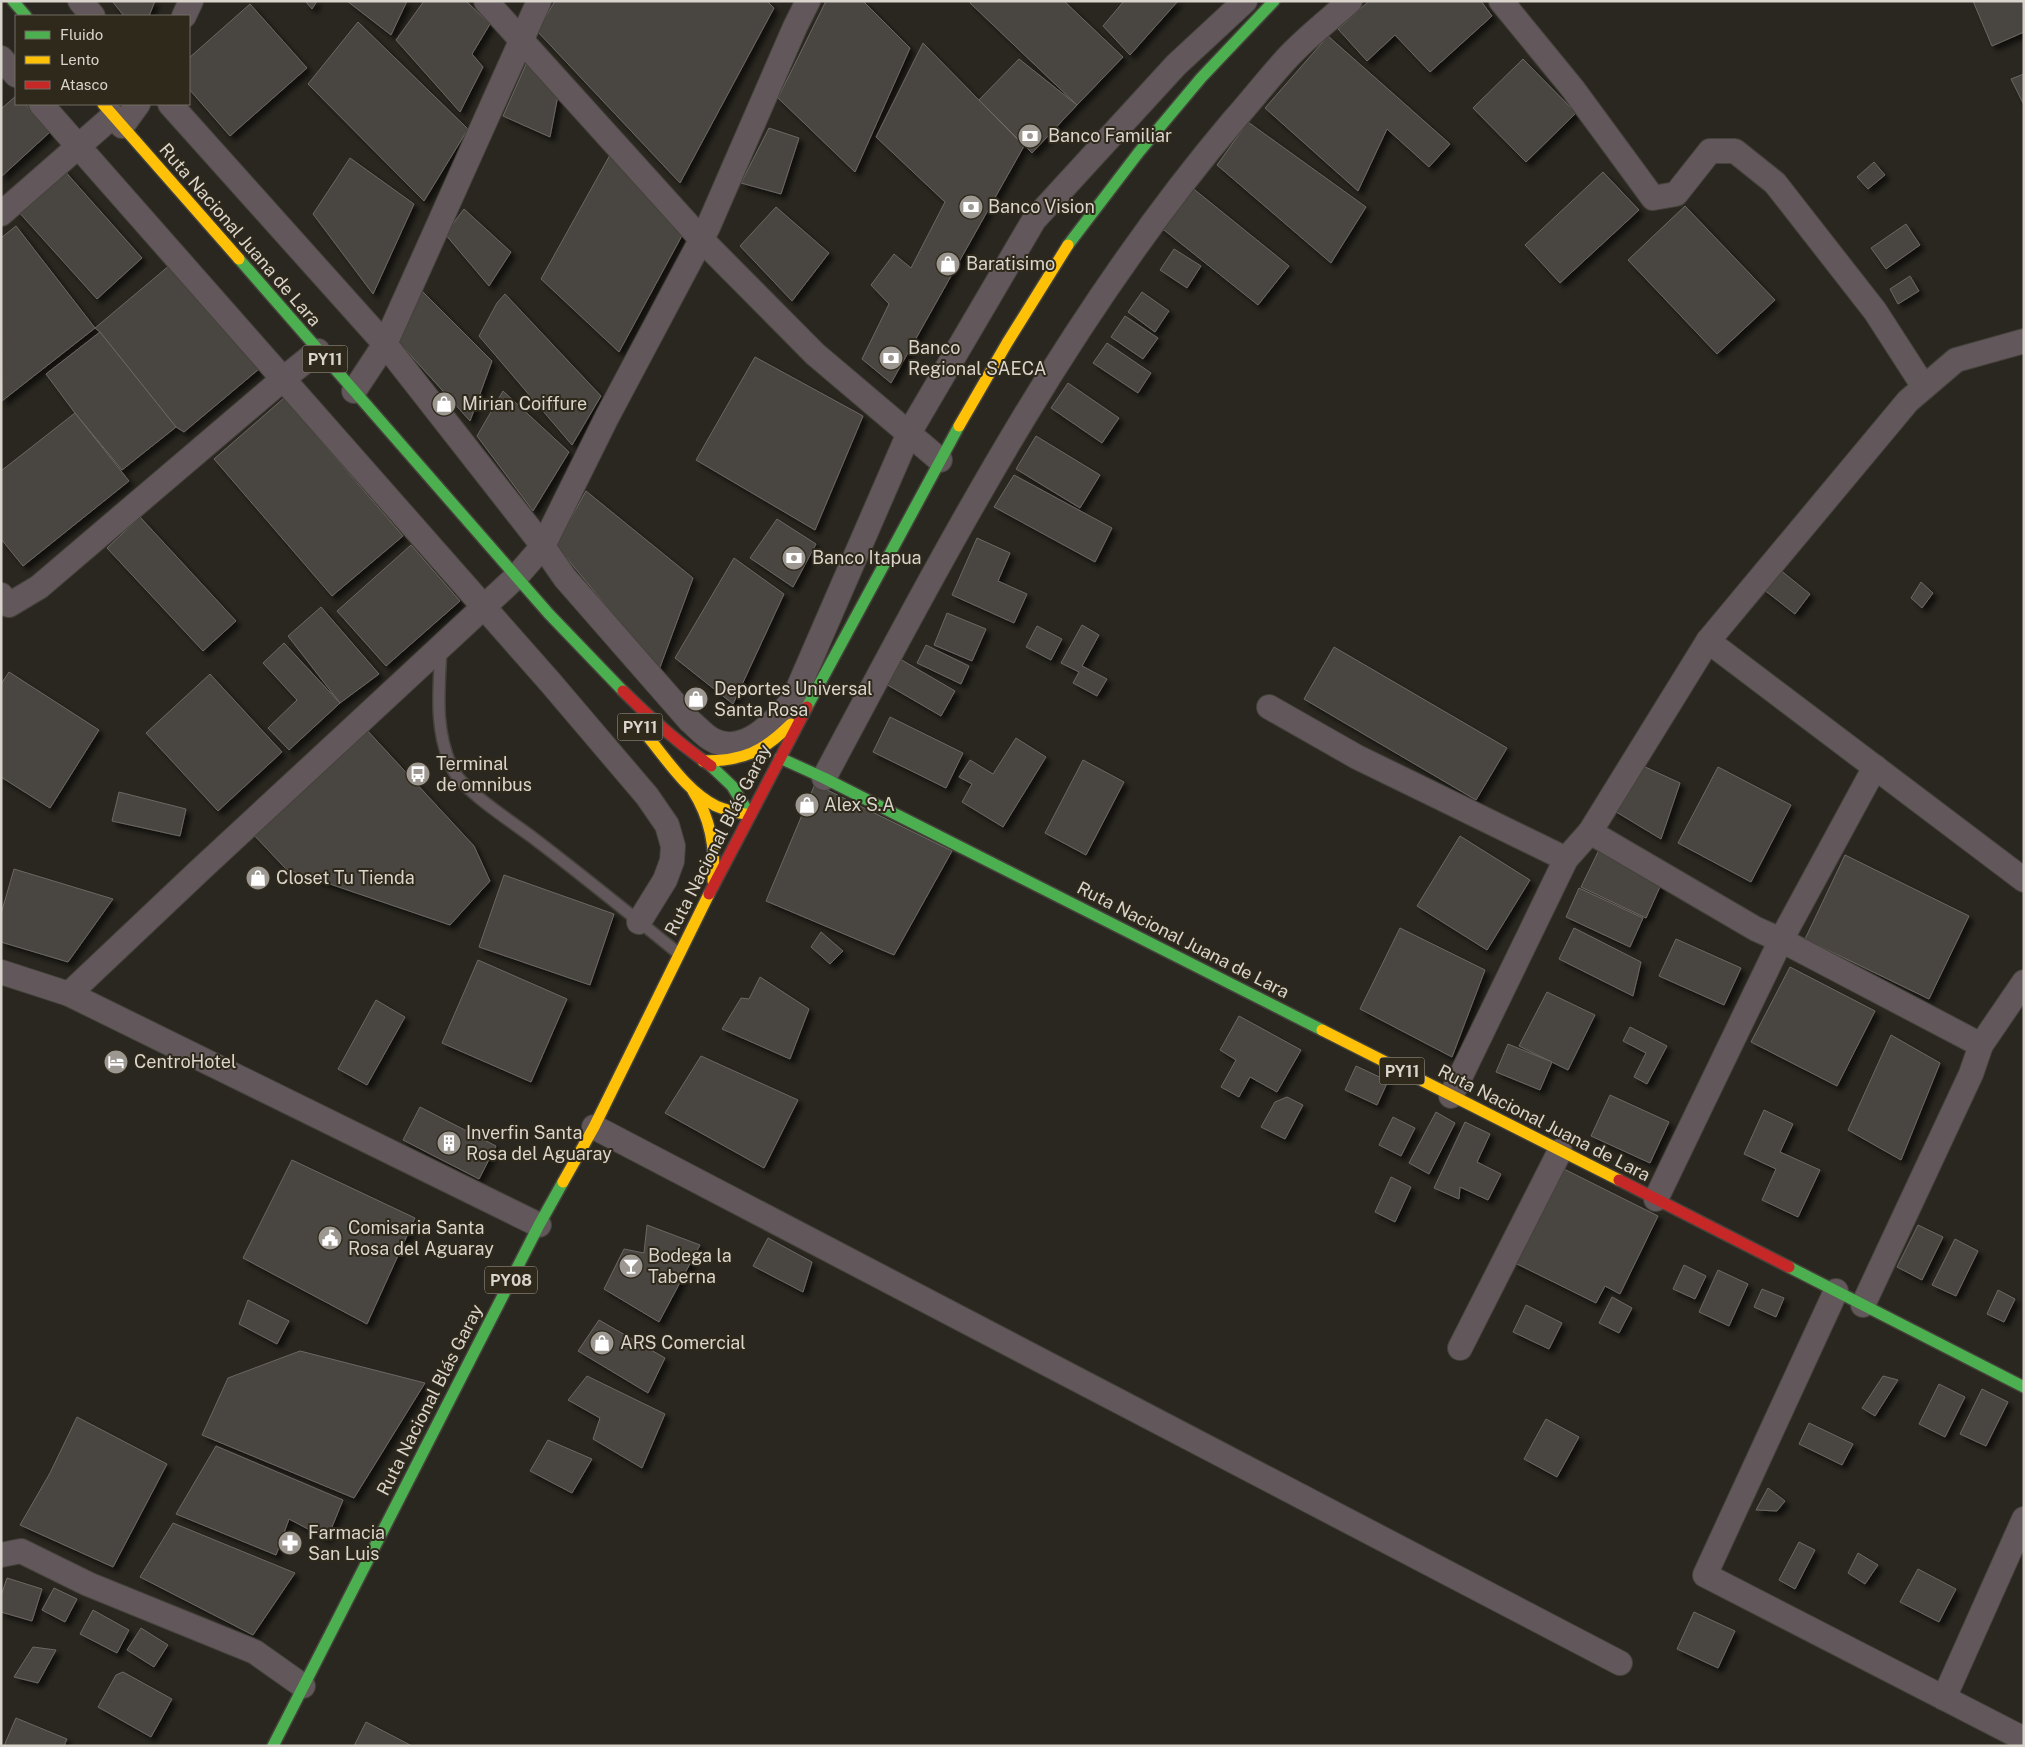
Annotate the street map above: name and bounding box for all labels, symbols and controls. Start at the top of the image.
legend [15,15,190,105]
text: Fluido [60,26,103,43]
text: Lento [60,51,99,68]
text: Atasco [60,76,108,93]
bank icon: Banco Familiar [1017,123,1043,149]
place label: Banco Familiar [1048,125,1172,146]
street label: Ruta Nacional Juana de Lara [155,139,326,330]
bank icon: Banco Vision [958,194,984,220]
place label: Banco Vision [988,196,1095,217]
shop icon: Baratisimo [935,251,961,277]
place label: Baratisimo [966,253,1055,274]
place label: Banco Regional SAECA [908,337,1047,379]
bank icon: Banco Regional SAECA [878,345,904,371]
road number: PY11 [302,346,348,372]
shop icon: Mirian Coiffure [431,391,457,417]
place label: Mirian Coiffure [462,393,587,414]
bank icon: Banco Itapua [781,545,807,571]
place label: Banco Itapua [812,547,922,568]
place label: Deportes Universal Santa Rosa [714,678,873,720]
shop icon: Deportes Universal Santa Rosa [683,686,709,712]
road number: PY11 [618,714,662,740]
street label: Ruta Nacional Blás Garay [660,740,775,939]
place label: Terminal de omnibus [436,753,532,795]
bus stop icon: Terminal de omnibus [405,761,431,787]
shop icon: Alex S.A [794,792,820,818]
place label: Alex S.A [824,794,895,815]
shop icon: Closet Tu Tienda [245,865,271,891]
place label: Closet Tu Tienda [276,867,415,888]
street label: Ruta Nacional Juana de Lara [1074,877,1293,1002]
hotel icon: CentroHotel [103,1049,129,1075]
place label: CentroHotel [134,1051,236,1072]
road number: PY11 [1380,1058,1424,1084]
street label: Ruta Nacional Juana de Lara [1435,1060,1654,1185]
place label: Inverfin Santa Rosa del Aguaray [466,1122,612,1164]
building icon: Inverfin Santa Rosa del Aguaray [436,1130,462,1156]
place label: Comisaria Santa Rosa del Aguaray [348,1217,494,1259]
public building icon: Comisaria Santa Rosa del Aguaray [317,1225,343,1251]
place label: Bodega la Taberna [648,1245,732,1287]
bar icon: Bodega la Taberna [618,1253,644,1279]
road number: PY08 [485,1266,537,1294]
street label: Ruta Nacional Blás Garay [372,1300,487,1499]
shop icon: ARS Comercial [589,1330,615,1356]
place label: ARS Comercial [620,1332,746,1353]
place label: Farmacia San Luis [308,1522,385,1564]
pharmacy icon: Farmacia San Luis [277,1530,303,1556]

